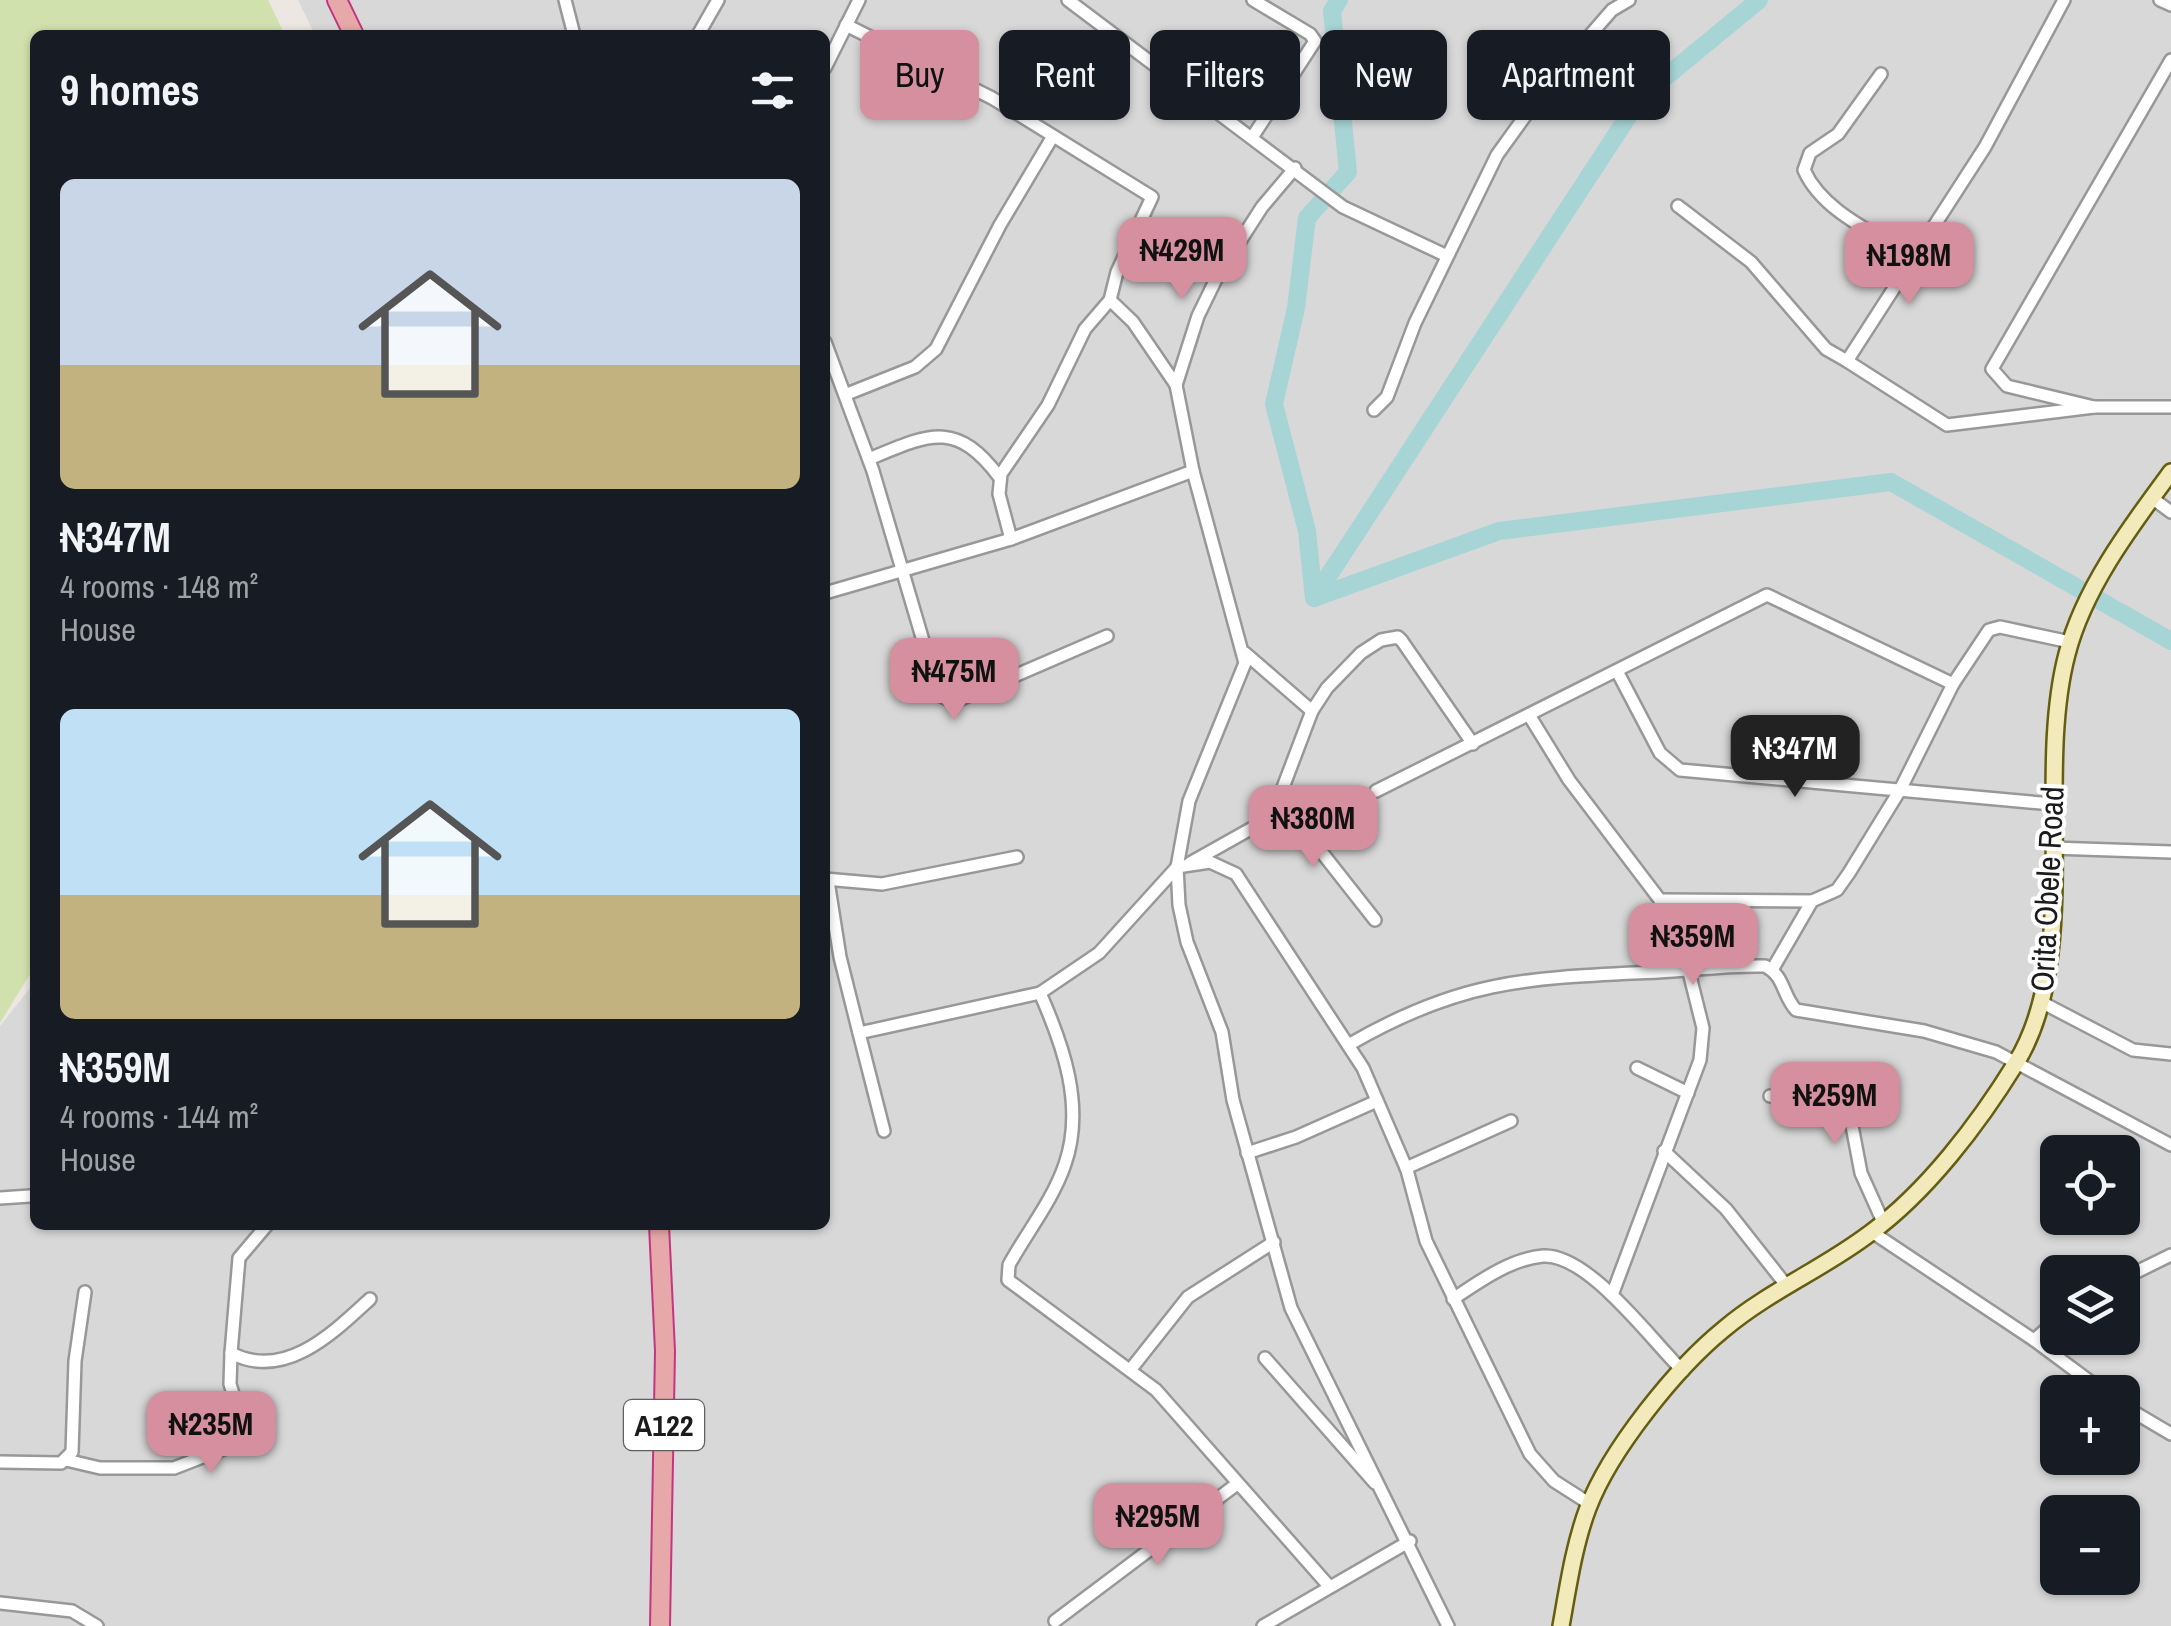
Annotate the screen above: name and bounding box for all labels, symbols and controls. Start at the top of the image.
chip: Buy [860,30,979,120]
chip: Rent [999,30,1130,120]
chip: Filters [1150,30,1300,120]
chip: New [1320,30,1447,120]
chip: Apartment [1467,30,1670,120]
text: 9 homes [60,62,200,118]
icon: filters [745,63,800,118]
pin: ₦429M [1112,217,1252,302]
pin: ₦198M [1839,222,1979,307]
text: ₦429M [1140,228,1224,271]
text: ₦198M [1867,233,1951,276]
icon: home [340,244,520,424]
text: ₦347M [60,509,171,565]
text: 4 rooms · 148 m² [60,565,258,608]
text: House [60,608,136,651]
pin: ₦475M [884,638,1024,723]
text: ₦475M [912,649,996,692]
pin: ₦347M [1725,715,1865,800]
text: ₦347M [1753,726,1837,769]
icon: home [340,774,520,954]
pin: ₦380M [1243,785,1383,870]
street label: Orita Obele Road [2020,785,2074,993]
text: ₦380M [1271,796,1355,839]
pin: ₦359M [1623,903,1763,988]
text: ₦359M [1651,914,1735,957]
text: ₦359M [60,1039,171,1095]
pin: ₦259M [1765,1062,1905,1147]
text: ₦259M [1793,1073,1877,1116]
text: 4 rooms · 144 m² [60,1095,258,1138]
map controls [2040,1135,2140,1595]
button: locate [2040,1135,2140,1235]
text: House [60,1138,136,1181]
button: layers [2040,1255,2140,1355]
button: + [2040,1375,2140,1475]
pin: ₦235M [141,1391,281,1476]
road number: A122 [624,1400,704,1450]
text: ₦235M [169,1402,253,1445]
pin: ₦295M [1088,1483,1228,1568]
text: ₦295M [1116,1494,1200,1537]
button: − [2040,1495,2140,1595]

